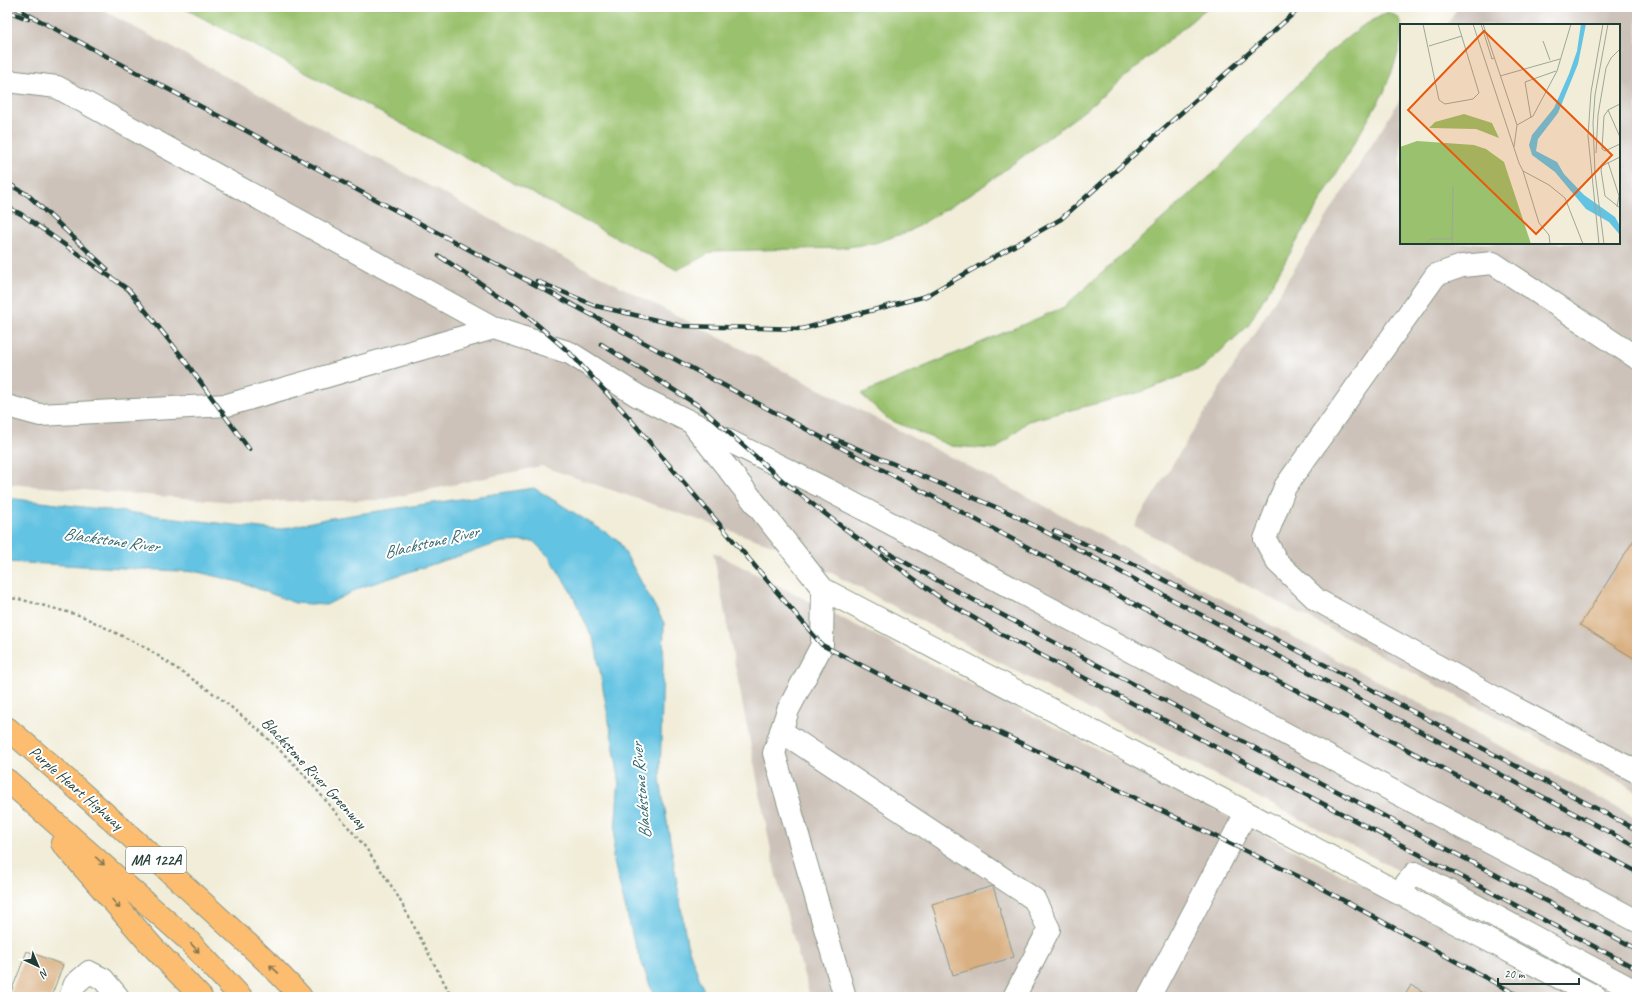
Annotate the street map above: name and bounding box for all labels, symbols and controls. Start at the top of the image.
inset map [1400,24,1620,244]
water label: Blackstone River [382,520,483,563]
water label: Blackstone River [62,523,163,557]
street label: Blackstone River Greenway [257,713,372,834]
water label: Blackstone River [626,739,656,840]
street label: Purple Heart Highway [25,742,128,835]
road number: MA 122A [126,847,186,873]
one-way arrow [94,856,105,865]
one-way arrow [111,899,120,909]
one-way arrow [191,943,200,953]
north arrow [18,946,58,986]
scale bar [1498,960,1579,986]
one-way arrow [269,964,279,973]
text: N [36,966,52,982]
text: 20 m [1504,966,1526,982]

